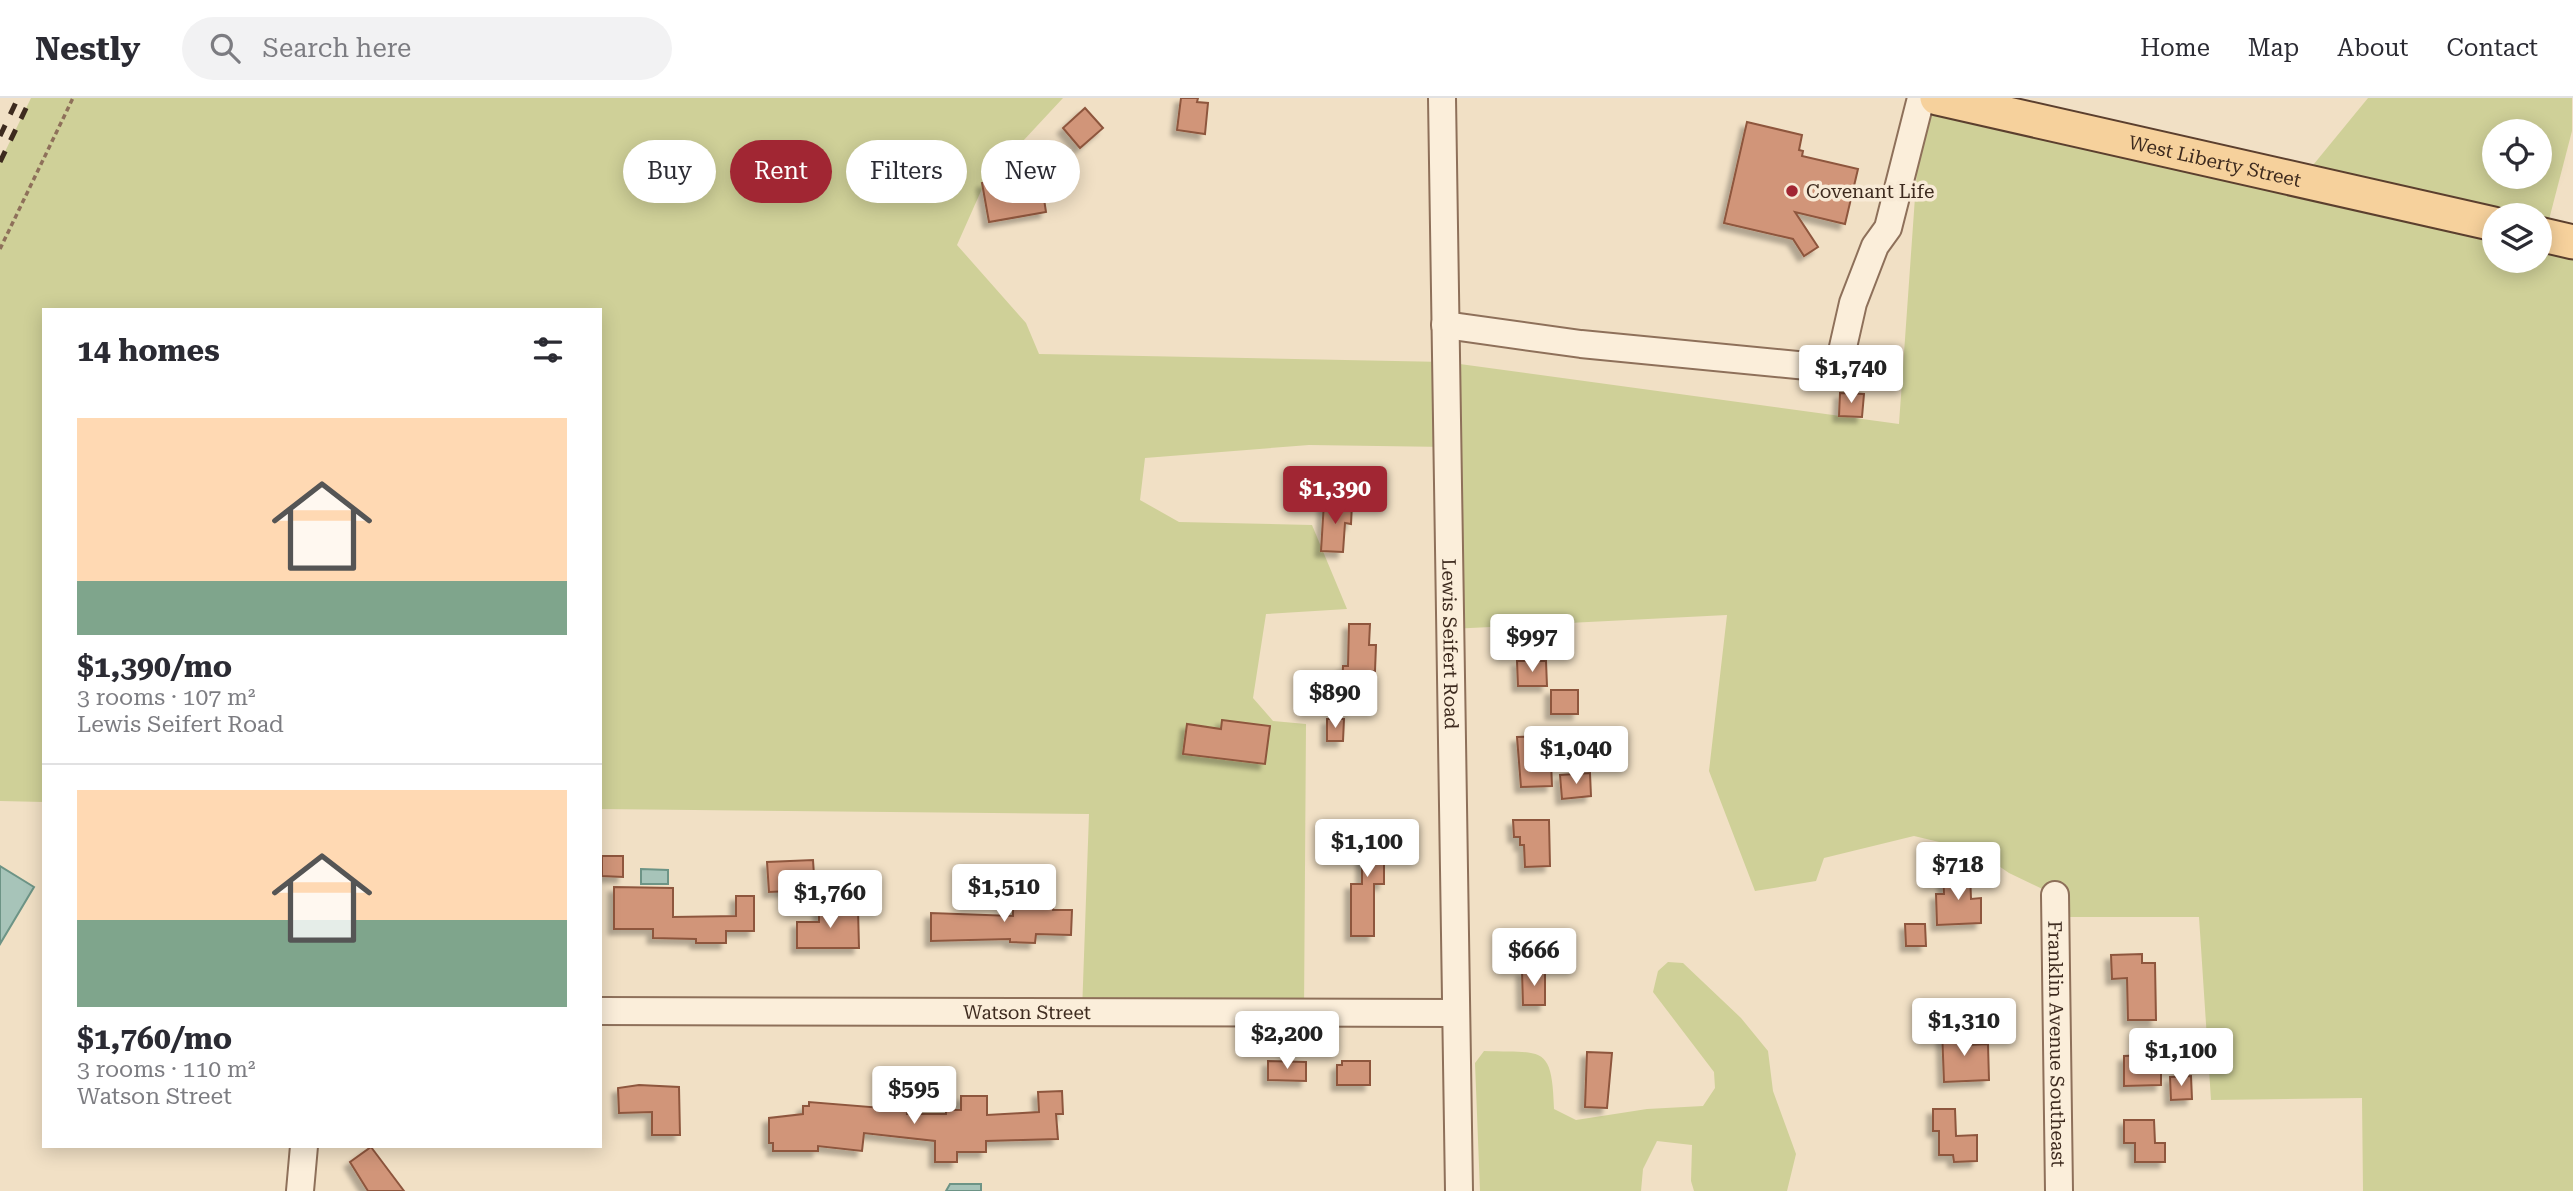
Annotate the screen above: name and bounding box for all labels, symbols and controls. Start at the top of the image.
search box [182,17,672,80]
text: Nestly [35,29,140,68]
icon: search [206,29,244,67]
text: Search here [262,33,411,63]
text: Home [2140,34,2210,62]
text: Map [2248,34,2299,62]
text: About [2337,34,2408,62]
text: Contact [2446,34,2538,62]
map controls [2482,119,2552,273]
button: locate [2482,119,2552,189]
street label: West Liberty Street [2126,131,2303,192]
chip: Buy [623,140,716,203]
chip: Rent [730,140,832,203]
chip: Filters [846,140,967,203]
chip: New [981,140,1080,203]
place label: Covenant Life [1806,180,1934,203]
marker: Covenant Life [1784,183,1800,199]
button: layers [2482,203,2552,273]
icon: filters [529,331,567,369]
text: 14 homes [77,333,220,368]
pin: $1,740 [1794,345,1908,405]
text: $1,740 [1815,354,1887,381]
icon: home [259,463,385,589]
pin: $1,390 [1278,466,1392,526]
text: $1,390 [1299,475,1371,502]
street label: Lewis Seifert Road [1437,558,1463,730]
pin: $997 [1491,614,1573,674]
text: $997 [1506,623,1558,650]
text: $1,390/mo [77,649,232,684]
pin: $890 [1294,670,1376,730]
text: $890 [1309,679,1361,706]
text: 3 rooms · 107 m² [77,684,255,711]
text: Lewis Seifert Road [77,711,284,738]
pin: $1,040 [1519,726,1633,786]
text: $1,040 [1540,735,1612,762]
pin: $1,100 [1310,820,1424,879]
text: $1,100 [1331,828,1403,855]
icon: home [259,835,385,961]
pin: $718 [1917,842,1999,902]
text: $718 [1932,851,1984,878]
pin: $1,510 [947,864,1061,924]
pin: $1,760 [773,870,887,930]
text: $1,510 [968,873,1040,900]
text: $1,760 [794,879,866,906]
street label: Franklin Avenue Southeast [2043,921,2070,1167]
pin: $666 [1493,928,1575,988]
text: $666 [1508,937,1560,964]
pin: $1,310 [1907,998,2021,1058]
street label: Watson Street [963,1001,1091,1024]
text: $1,310 [1928,1007,2000,1034]
pin: $2,200 [1230,1012,1344,1071]
text: $2,200 [1251,1020,1323,1047]
text: $1,760/mo [77,1021,232,1056]
pin: $1,100 [2124,1028,2238,1088]
text: $1,100 [2145,1037,2217,1064]
text: 3 rooms · 110 m² [77,1056,255,1083]
pin: $595 [873,1066,955,1126]
text: $595 [888,1075,940,1102]
text: Watson Street [77,1083,232,1110]

